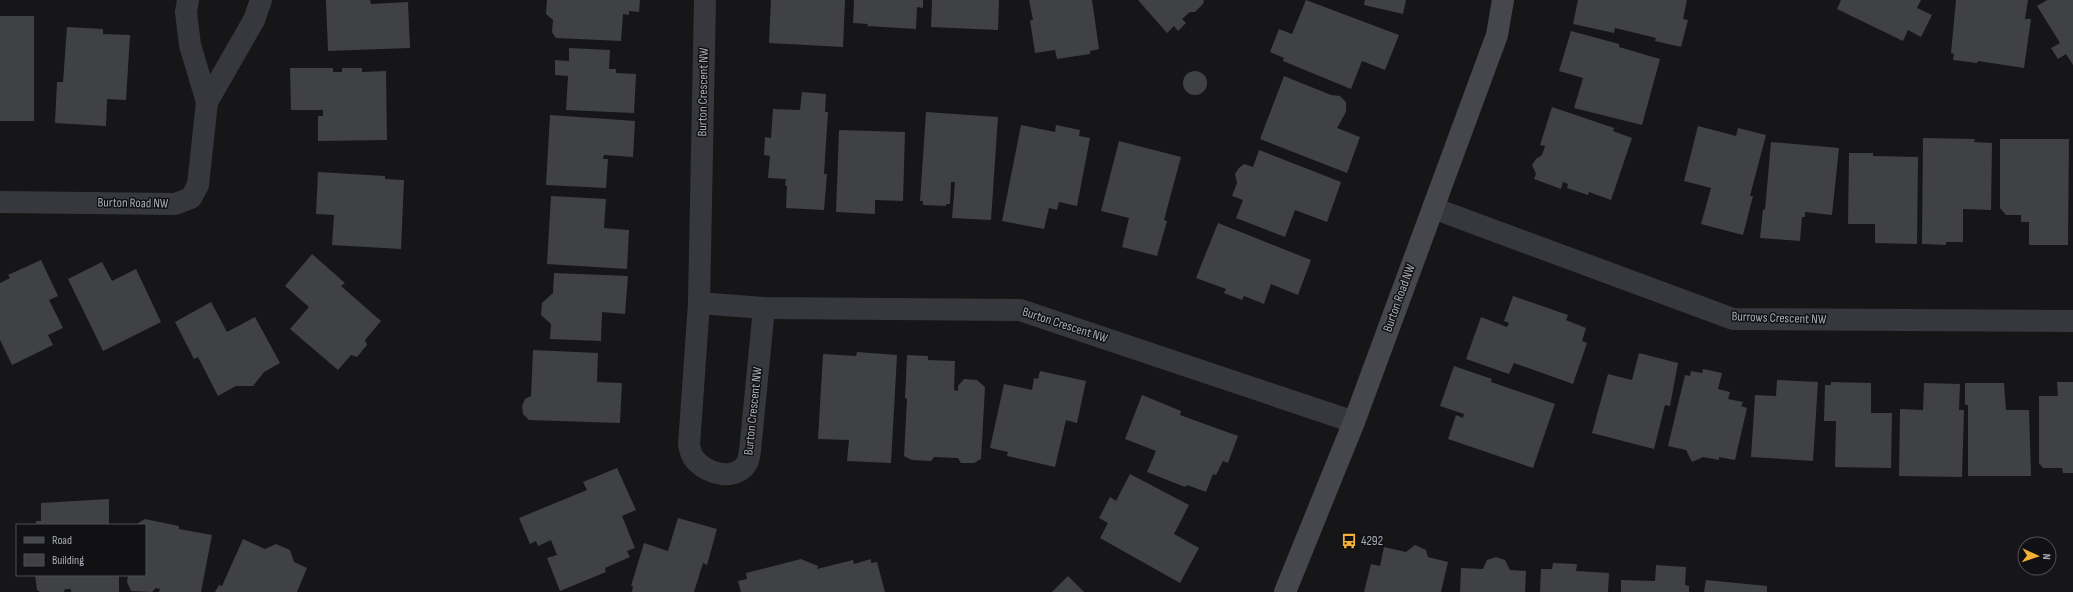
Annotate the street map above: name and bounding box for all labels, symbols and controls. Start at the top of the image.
street label: Burton Crescent NW [694,47,712,137]
street label: Burton Road NW [97,194,169,212]
street label: Burton Road NW [1379,261,1419,334]
street label: Burton Crescent NW [1020,304,1110,346]
street label: Burrows Crescent NW [1731,308,1827,328]
street label: Burton Crescent NW [740,365,766,456]
legend [16,524,146,576]
bus stop icon: 4292 [1340,532,1358,550]
text: Road [52,533,72,548]
place label: 4292 [1361,533,1383,549]
north arrow [2017,536,2057,576]
text: Building [52,553,84,568]
text: N [2040,553,2053,560]

